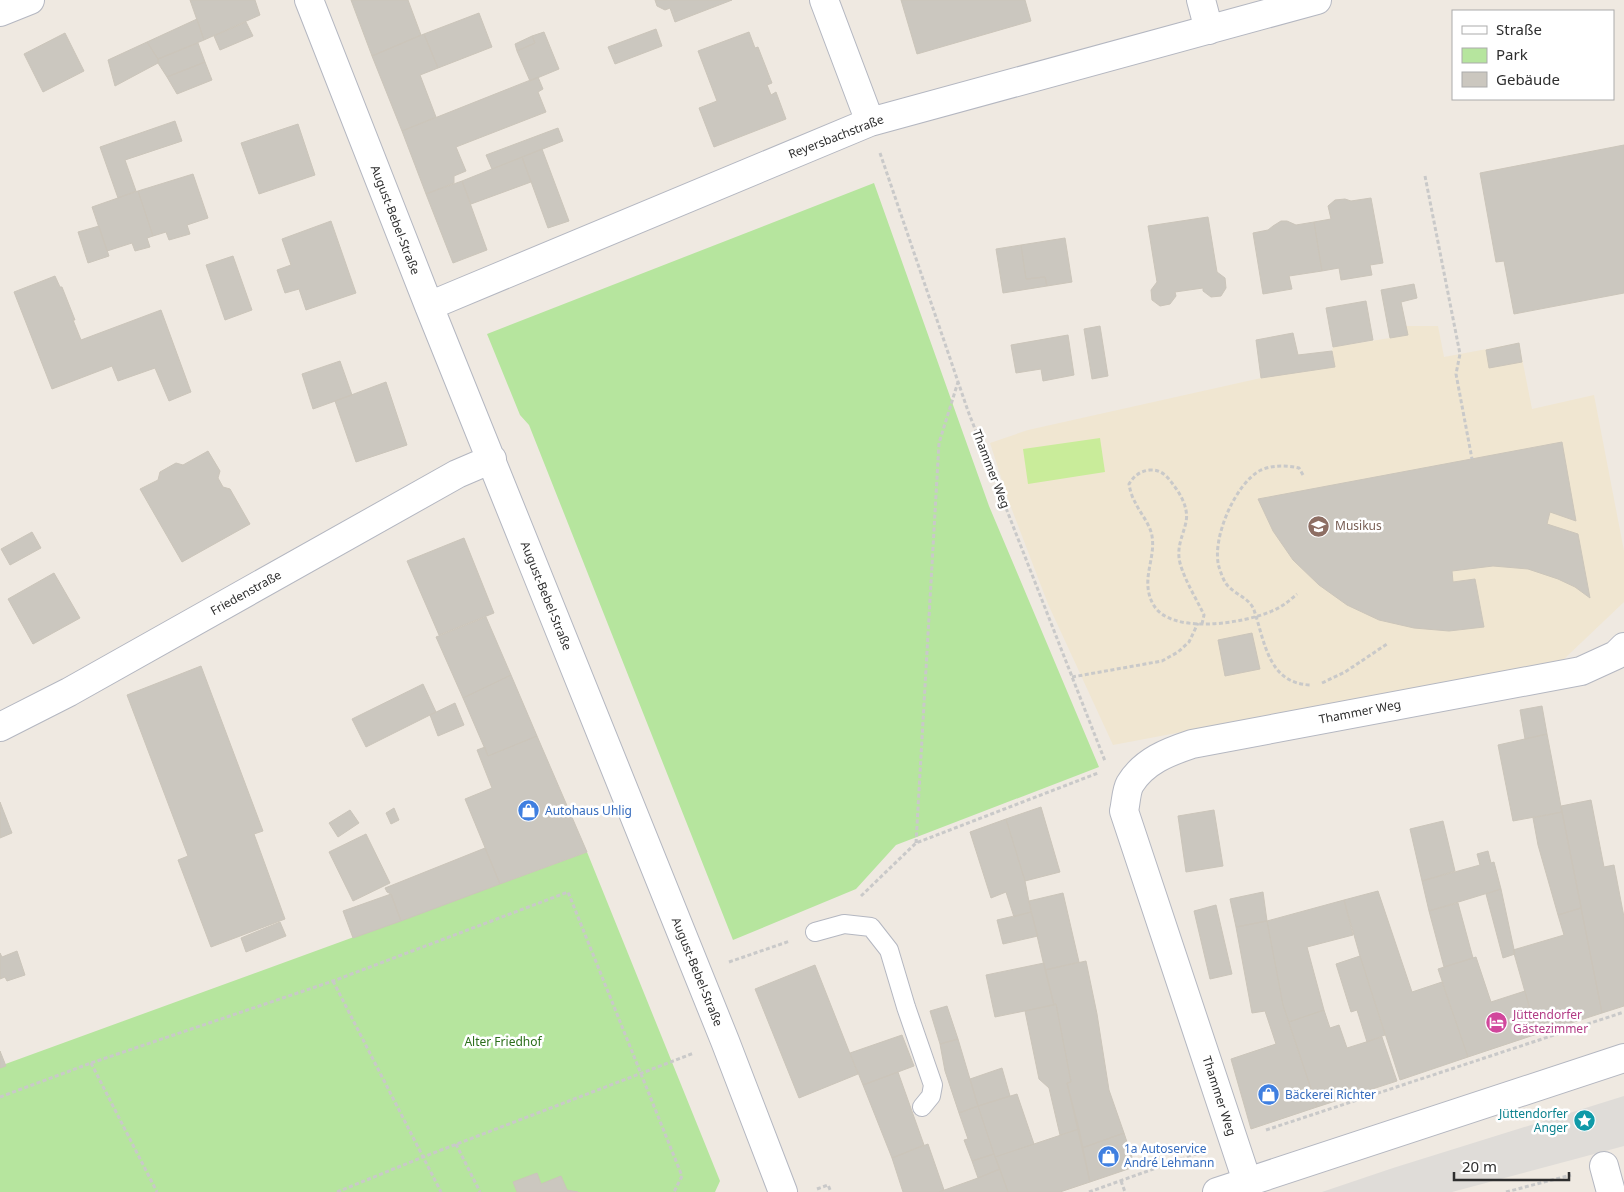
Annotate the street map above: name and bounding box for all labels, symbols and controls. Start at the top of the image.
legend [1452,10,1614,100]
text: Straße [1496,19,1542,39]
text: Park [1496,44,1528,64]
text: Gebäude [1496,69,1560,89]
street label: Reyersbachstraße [786,110,886,163]
street label: August-Bebel-Straße [367,163,424,277]
street label: Thammer Weg [969,427,1014,511]
school or university icon: Musikus [1307,514,1331,538]
place label: Musikus [1335,517,1382,534]
street label: August-Bebel-Straße [517,539,576,653]
street label: Friedenstraße [207,566,284,619]
street label: Thammer Weg [1317,695,1402,728]
shop icon: Autohaus Uhlig [517,799,541,823]
place label: Autohaus Uhlig [545,802,632,819]
street label: August-Bebel-Straße [668,915,727,1029]
place label: Jüttendorfer Gästezimmer [1512,1006,1588,1037]
hotel icon: Jüttendorfer Gästezimmer [1485,1010,1509,1034]
park label: Alter Friedhof [464,1033,542,1050]
street label: Thammer Weg [1199,1054,1240,1138]
shop icon: Bäckerei Richter [1257,1083,1281,1107]
place label: Bäckerei Richter [1285,1086,1376,1103]
place label: Jüttendorfer Anger [1498,1105,1568,1136]
place icon: Jüttendorfer Anger [1572,1109,1596,1133]
place label: 1a Autoservice André Lehmann [1124,1140,1214,1171]
shop icon: 1a Autoservice André Lehmann [1096,1144,1120,1168]
scale bar [1454,1150,1569,1182]
text: 20 m [1462,1156,1497,1176]

